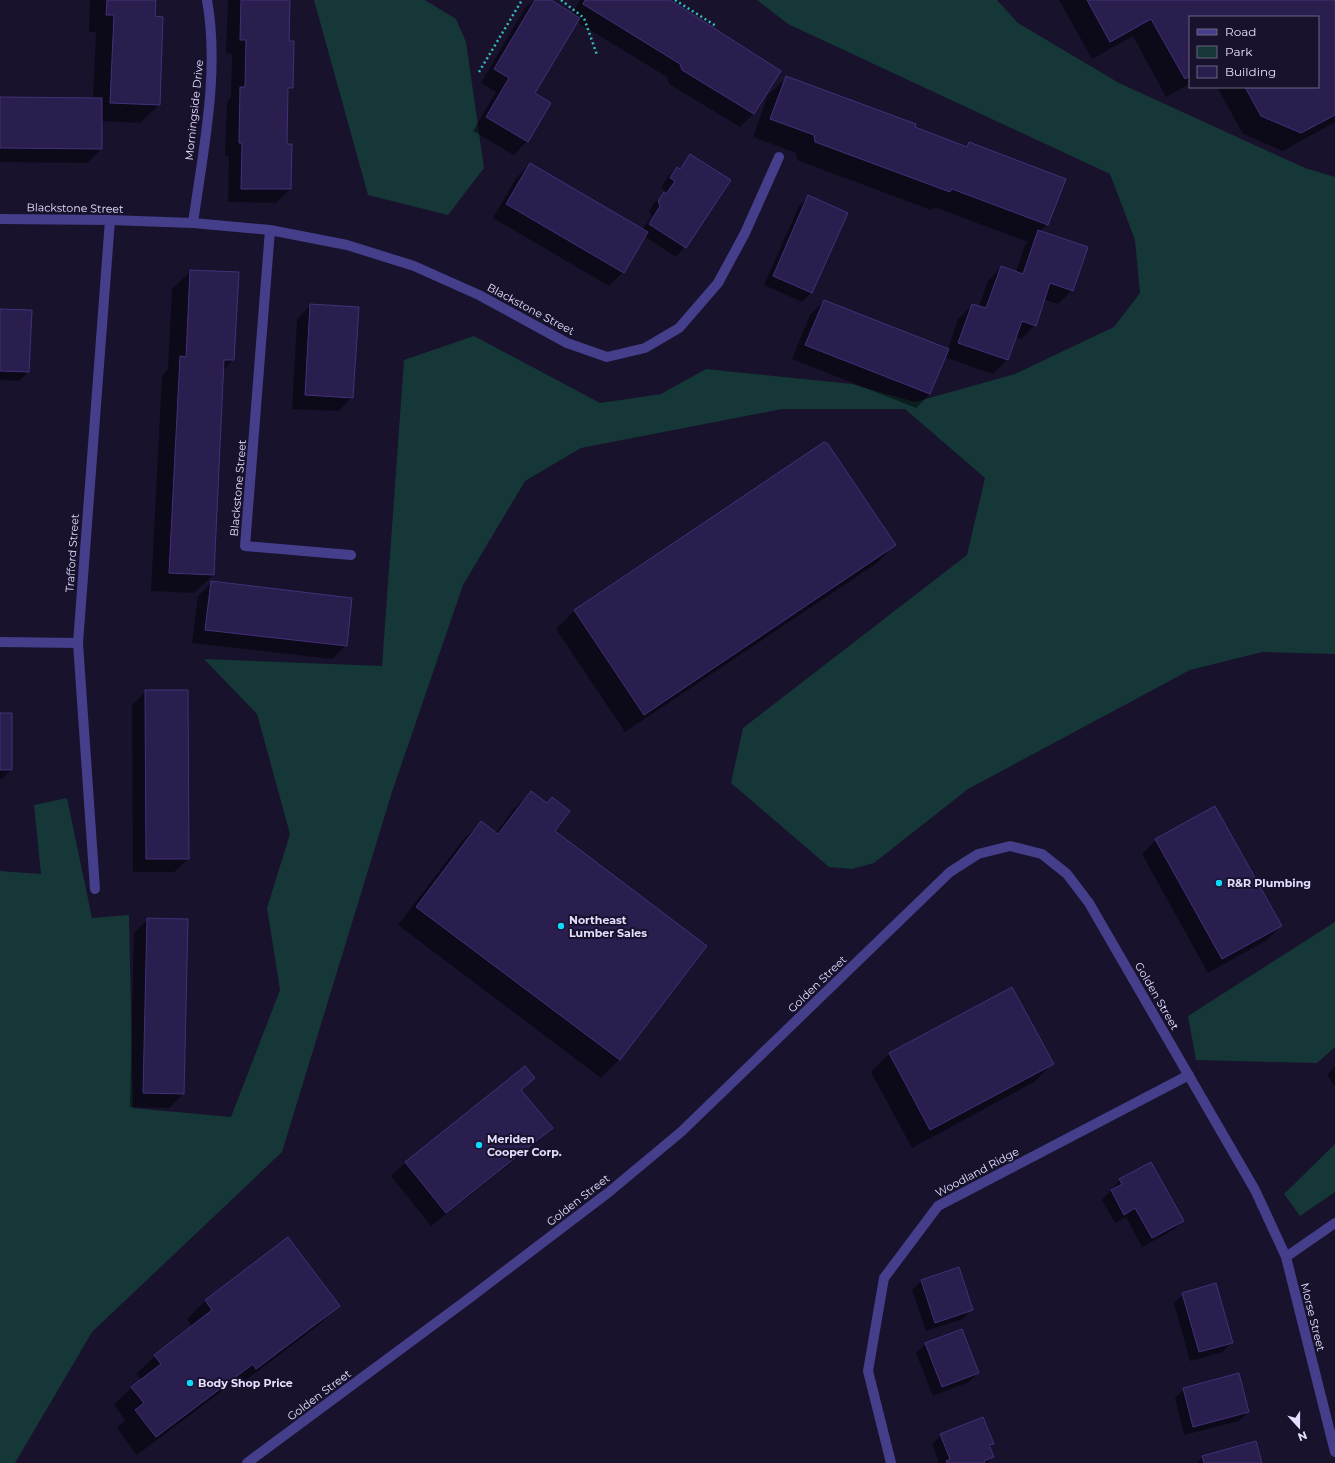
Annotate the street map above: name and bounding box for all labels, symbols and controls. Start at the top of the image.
legend [1189,16,1319,88]
text: Road [1225,24,1256,39]
text: Park [1225,44,1253,59]
street label: Morningside Drive [182,59,206,161]
text: Building [1225,64,1276,79]
street label: Blackstone Street [26,200,124,216]
street label: Blackstone Street [485,280,578,338]
street label: Blackstone Street [227,439,249,537]
street label: Trafford Street [62,513,82,593]
place label: R&R Plumbing [1227,876,1311,890]
marker: R&R Plumbing [1214,878,1224,888]
place label: Northeast Lumber Sales [569,913,647,940]
marker: Northeast Lumber Sales [556,921,566,931]
street label: Golden Street [785,952,850,1015]
street label: Golden Street [1132,960,1182,1033]
place label: Meriden Cooper Corp. [487,1132,562,1159]
marker: Meriden Cooper Corp. [474,1140,484,1150]
street label: Woodland Ridge [933,1144,1021,1200]
street label: Golden Street [544,1171,613,1229]
street label: Morse Street [1298,1281,1328,1353]
street label: Golden Street [284,1366,354,1423]
place label: Body Shop Price [198,1376,293,1390]
marker: Body Shop Price [185,1378,195,1388]
north arrow [1279,1407,1319,1447]
text: N [1296,1428,1309,1444]

